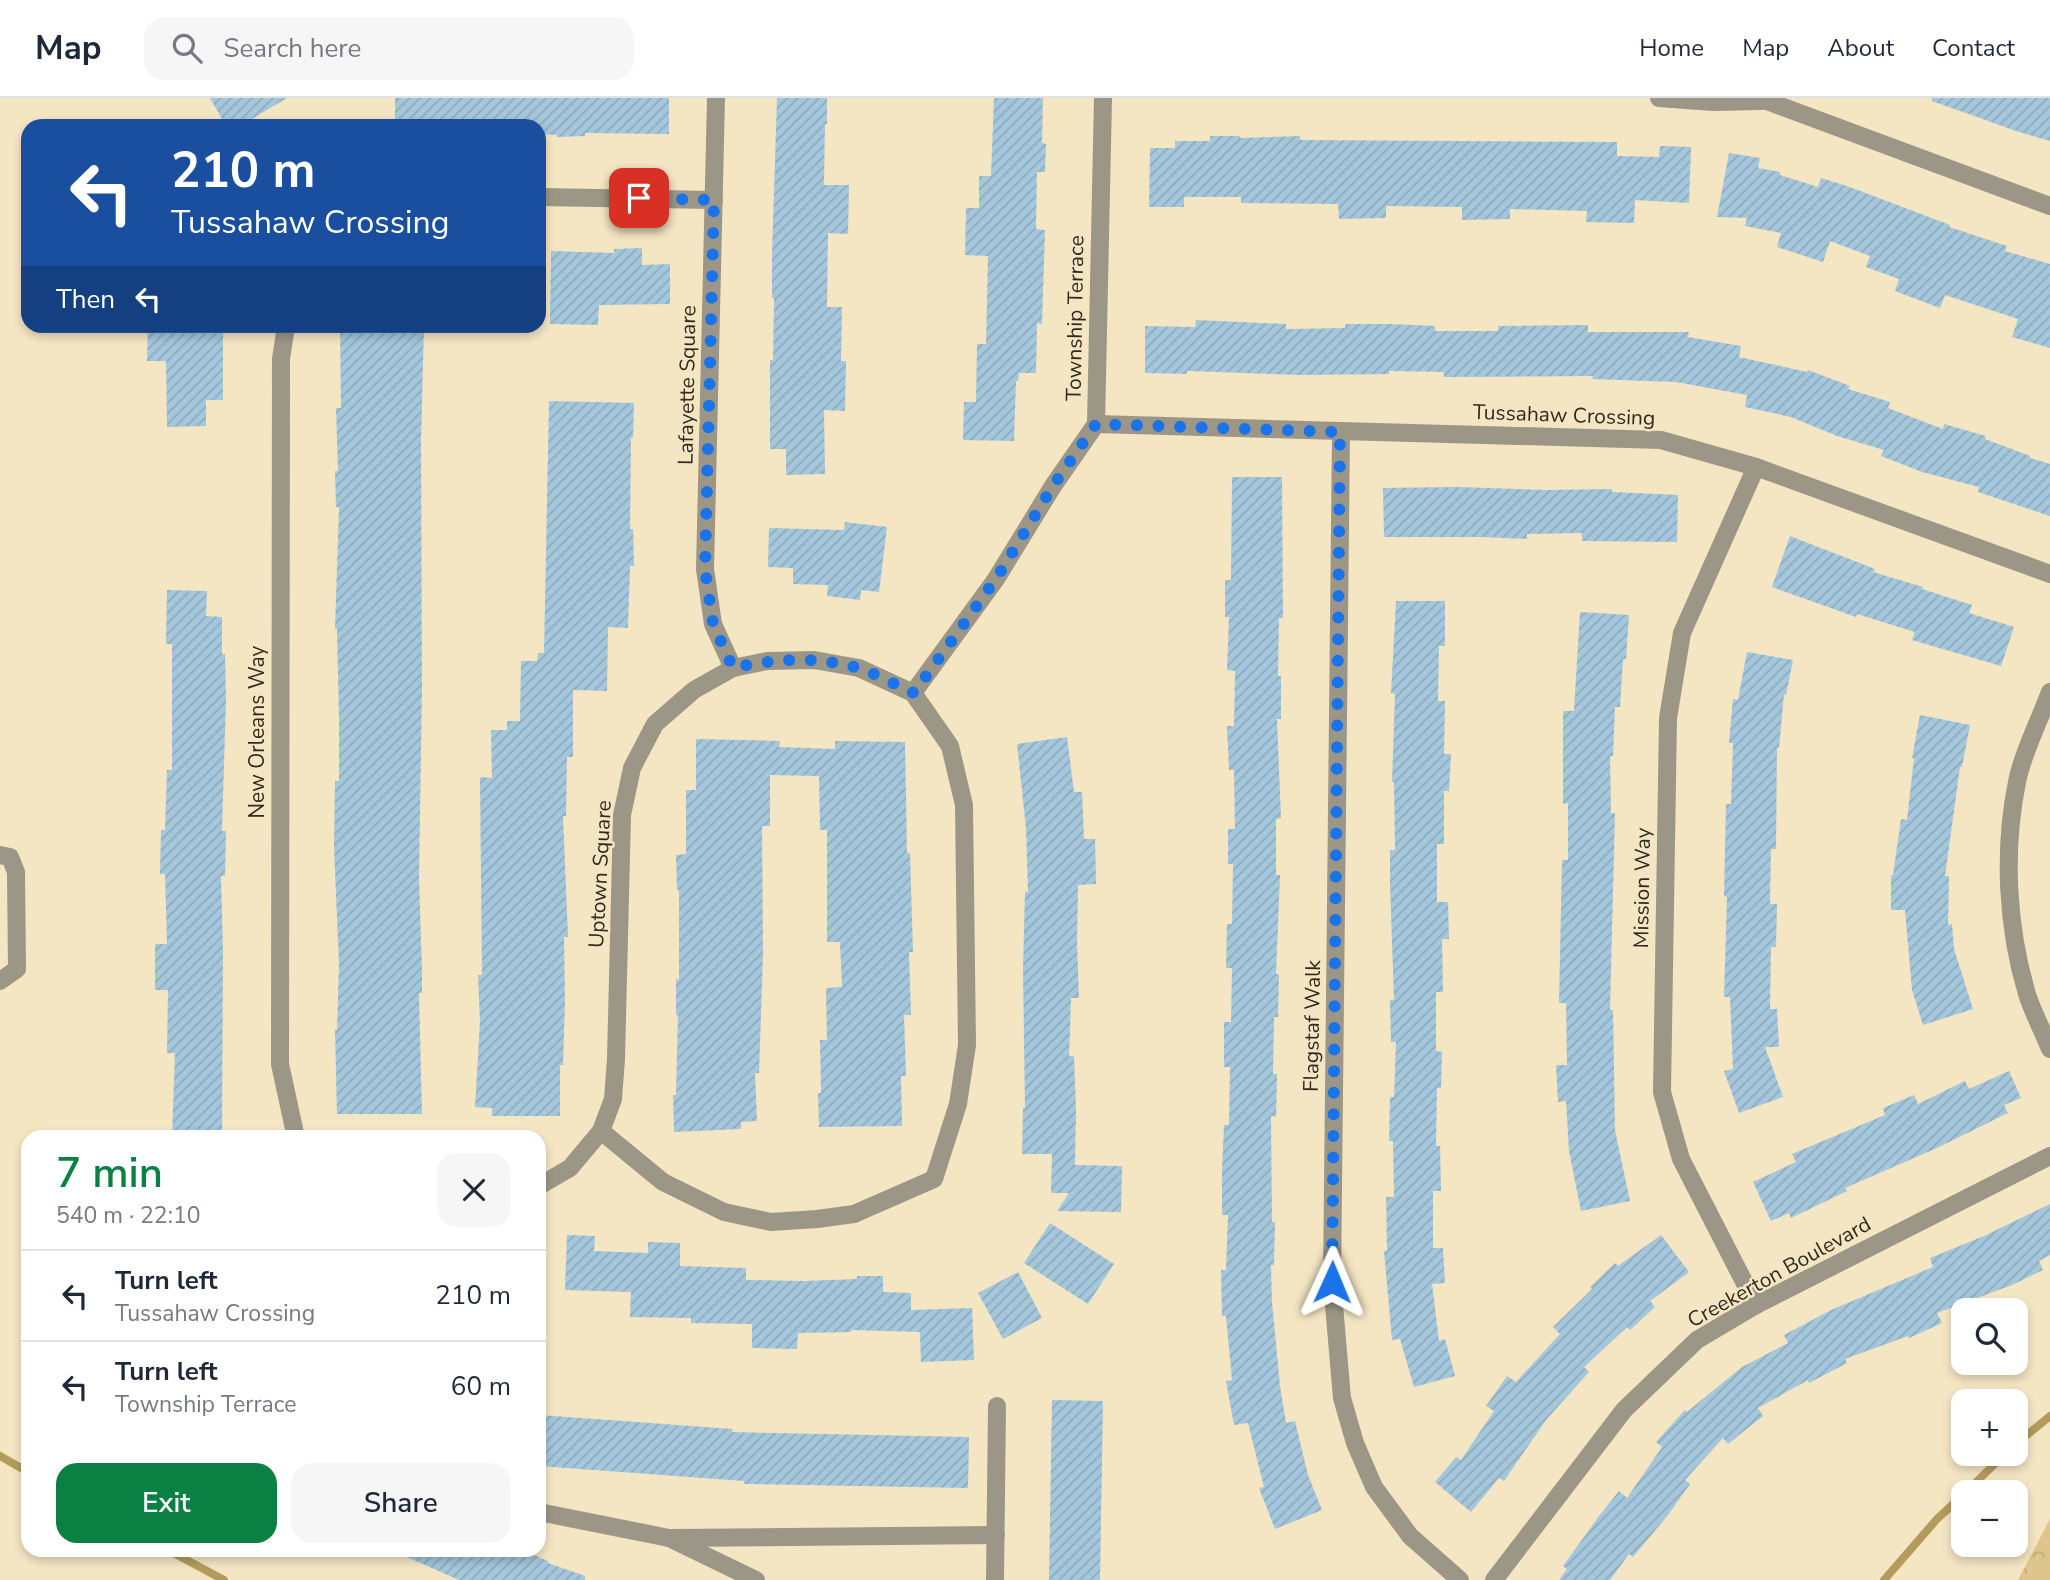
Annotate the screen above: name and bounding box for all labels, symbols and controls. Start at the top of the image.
search box [144,17,634,80]
text: Map [35,26,102,71]
icon: search [168,29,206,67]
text: Search here [224,31,361,66]
text: Home [1639,32,1704,64]
text: Map [1742,32,1789,64]
text: About [1827,32,1894,64]
text: Contact [1932,32,2015,64]
text: 210 m [171,137,315,204]
icon: left [56,147,147,238]
pin [609,168,669,228]
icon: arrive [620,179,658,217]
text: Tussahaw Crossing [171,201,449,244]
street label: Township Terrace [1060,235,1090,401]
icon: left [129,280,167,318]
text: Then [56,282,115,317]
street label: Lafayette Square [672,305,702,465]
street label: Tussahaw Crossing [1472,398,1656,432]
street label: New Orleans Way [243,645,271,818]
street label: Uptown Square [582,799,618,949]
street label: Mission Way [1627,827,1657,949]
street label: Flagstaf Walk [1297,959,1327,1092]
text: 7 min [56,1145,163,1202]
button: close [437,1153,511,1227]
text: 540 m · 22:10 [56,1200,201,1231]
street label: Creekerton Boulevard [1682,1210,1876,1334]
position arrow [1295,1245,1369,1319]
text: Turn left [115,1263,218,1298]
icon: left [56,1277,94,1315]
text: 210 m [435,1278,511,1313]
text: Tussahaw Crossing [115,1298,315,1329]
map controls [1951,1298,2028,1557]
button: search [1951,1298,2028,1375]
text: Turn left [115,1354,218,1389]
icon: left [56,1368,94,1406]
text: 60 m [451,1369,511,1404]
text: Township Terrace [115,1389,296,1420]
button: + [1951,1389,2028,1466]
button: Exit [56,1463,277,1543]
button: Share [291,1463,511,1543]
button: − [1951,1480,2028,1557]

